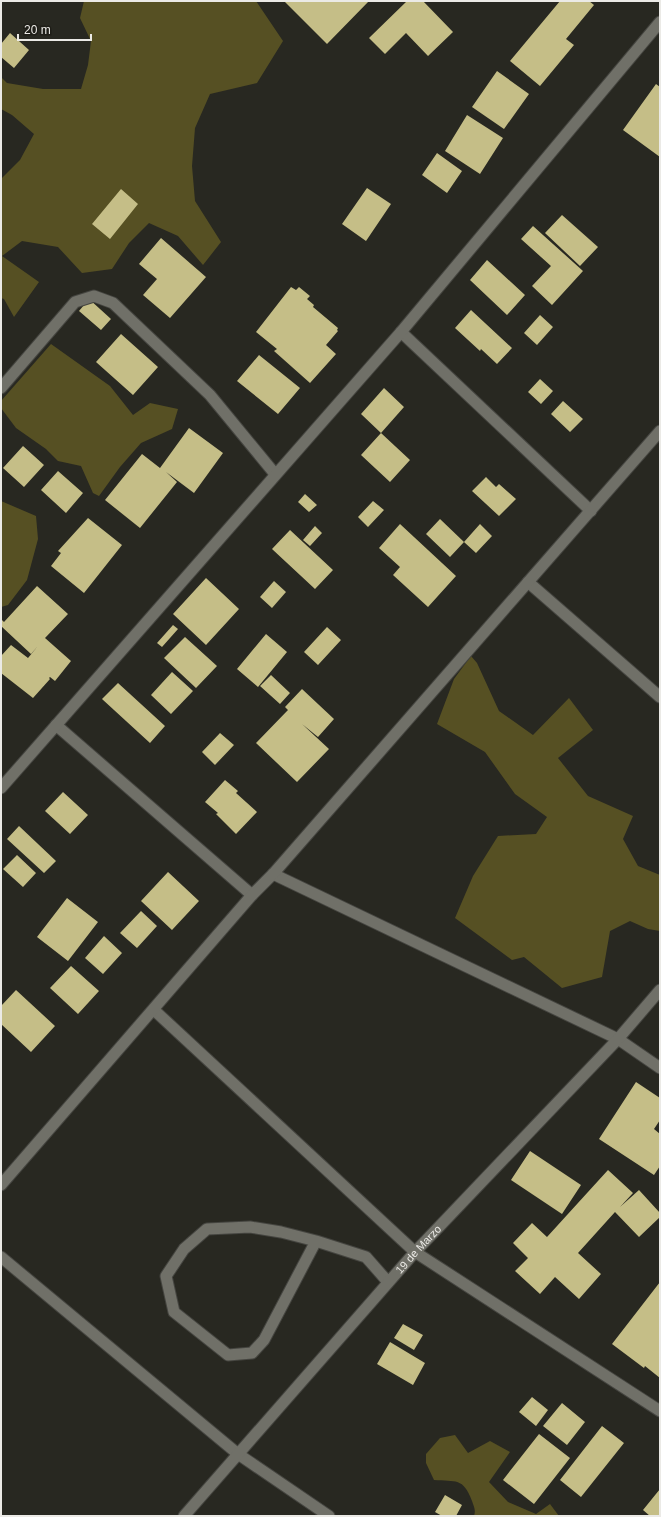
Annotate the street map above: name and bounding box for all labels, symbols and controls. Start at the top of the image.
scale bar [18,16,91,42]
text: 20 m [24,23,51,37]
street label: 19 de Marzo [393,1223,443,1276]

